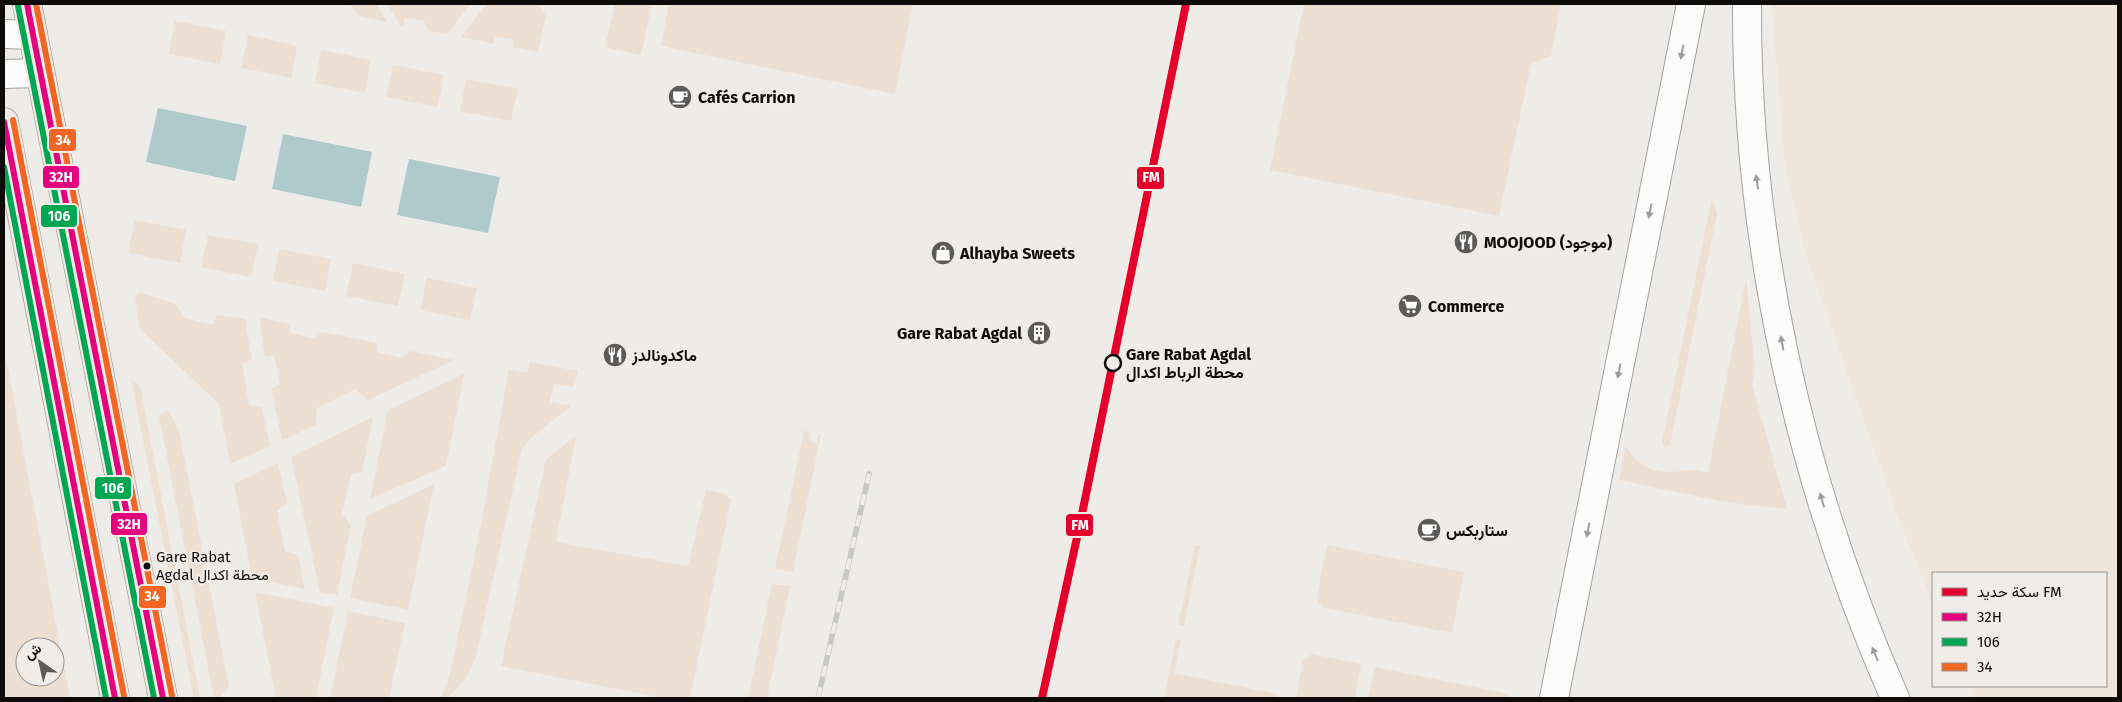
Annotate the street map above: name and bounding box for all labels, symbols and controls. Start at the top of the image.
one-way arrow [1677,44,1685,60]
cafe icon: Cafés Carrion [667,84,693,110]
place label: Cafés Carrion [698,88,795,107]
line badge: 34 [48,128,77,152]
text: 34 [54,132,71,149]
line badge: 32H [42,165,80,189]
line badge: FM [1136,166,1165,190]
text: 32H [48,169,73,186]
text: FM [1142,169,1160,186]
one-way arrow [1752,174,1760,190]
one-way arrow [1646,203,1654,219]
line badge: 106 [40,204,78,228]
text: 106 [48,208,70,225]
restaurant icon: MOOJOOD (موجود) [1453,229,1479,255]
place label: MOOJOOD (موجود) [1484,233,1612,253]
shop icon: Alhayba Sweets [930,240,956,266]
place label: Alhayba Sweets [959,244,1075,263]
supermarket icon: Commerce [1397,293,1423,319]
place label: Commerce [1428,297,1504,316]
building icon: Gare Rabat Agdal [1026,320,1052,346]
place label: Gare Rabat Agdal [897,324,1022,343]
one-way arrow [1777,335,1785,351]
restaurant icon: ماكدونالدز [602,342,628,368]
place label: Gare Rabat Agdal محطة الرباط اكدال [1126,345,1251,383]
place label: ماكدونالدز [631,346,697,366]
marker: Gare Rabat Agdal محطة الرباط اكدال [1104,354,1122,372]
one-way arrow [1614,363,1622,379]
line badge: 106 [94,476,132,500]
text: 106 [102,480,124,497]
one-way arrow [1818,493,1826,508]
line badge: 32H [110,512,148,536]
line badge: FM [1065,513,1094,537]
text: 32H [116,516,141,533]
text: FM [1071,517,1089,534]
cafe icon: ستاربكس [1416,517,1442,543]
place label: ستاربكس [1446,521,1508,541]
one-way arrow [1583,522,1591,538]
place label: Gare Rabat Agdal محطة اكدال [156,548,269,584]
marker: Gare Rabat Agdal محطة اكدال [142,561,152,571]
legend [1932,572,2107,687]
text: سكة حديد FM [1977,583,2062,601]
line badge: 34 [138,585,167,609]
text: 34 [143,588,160,605]
text: 32H [1977,608,2002,626]
text: 106 [1977,633,2000,651]
north arrow [15,637,65,687]
text: ش [21,640,45,663]
one-way arrow [1871,647,1879,661]
text: 34 [1977,658,1992,676]

